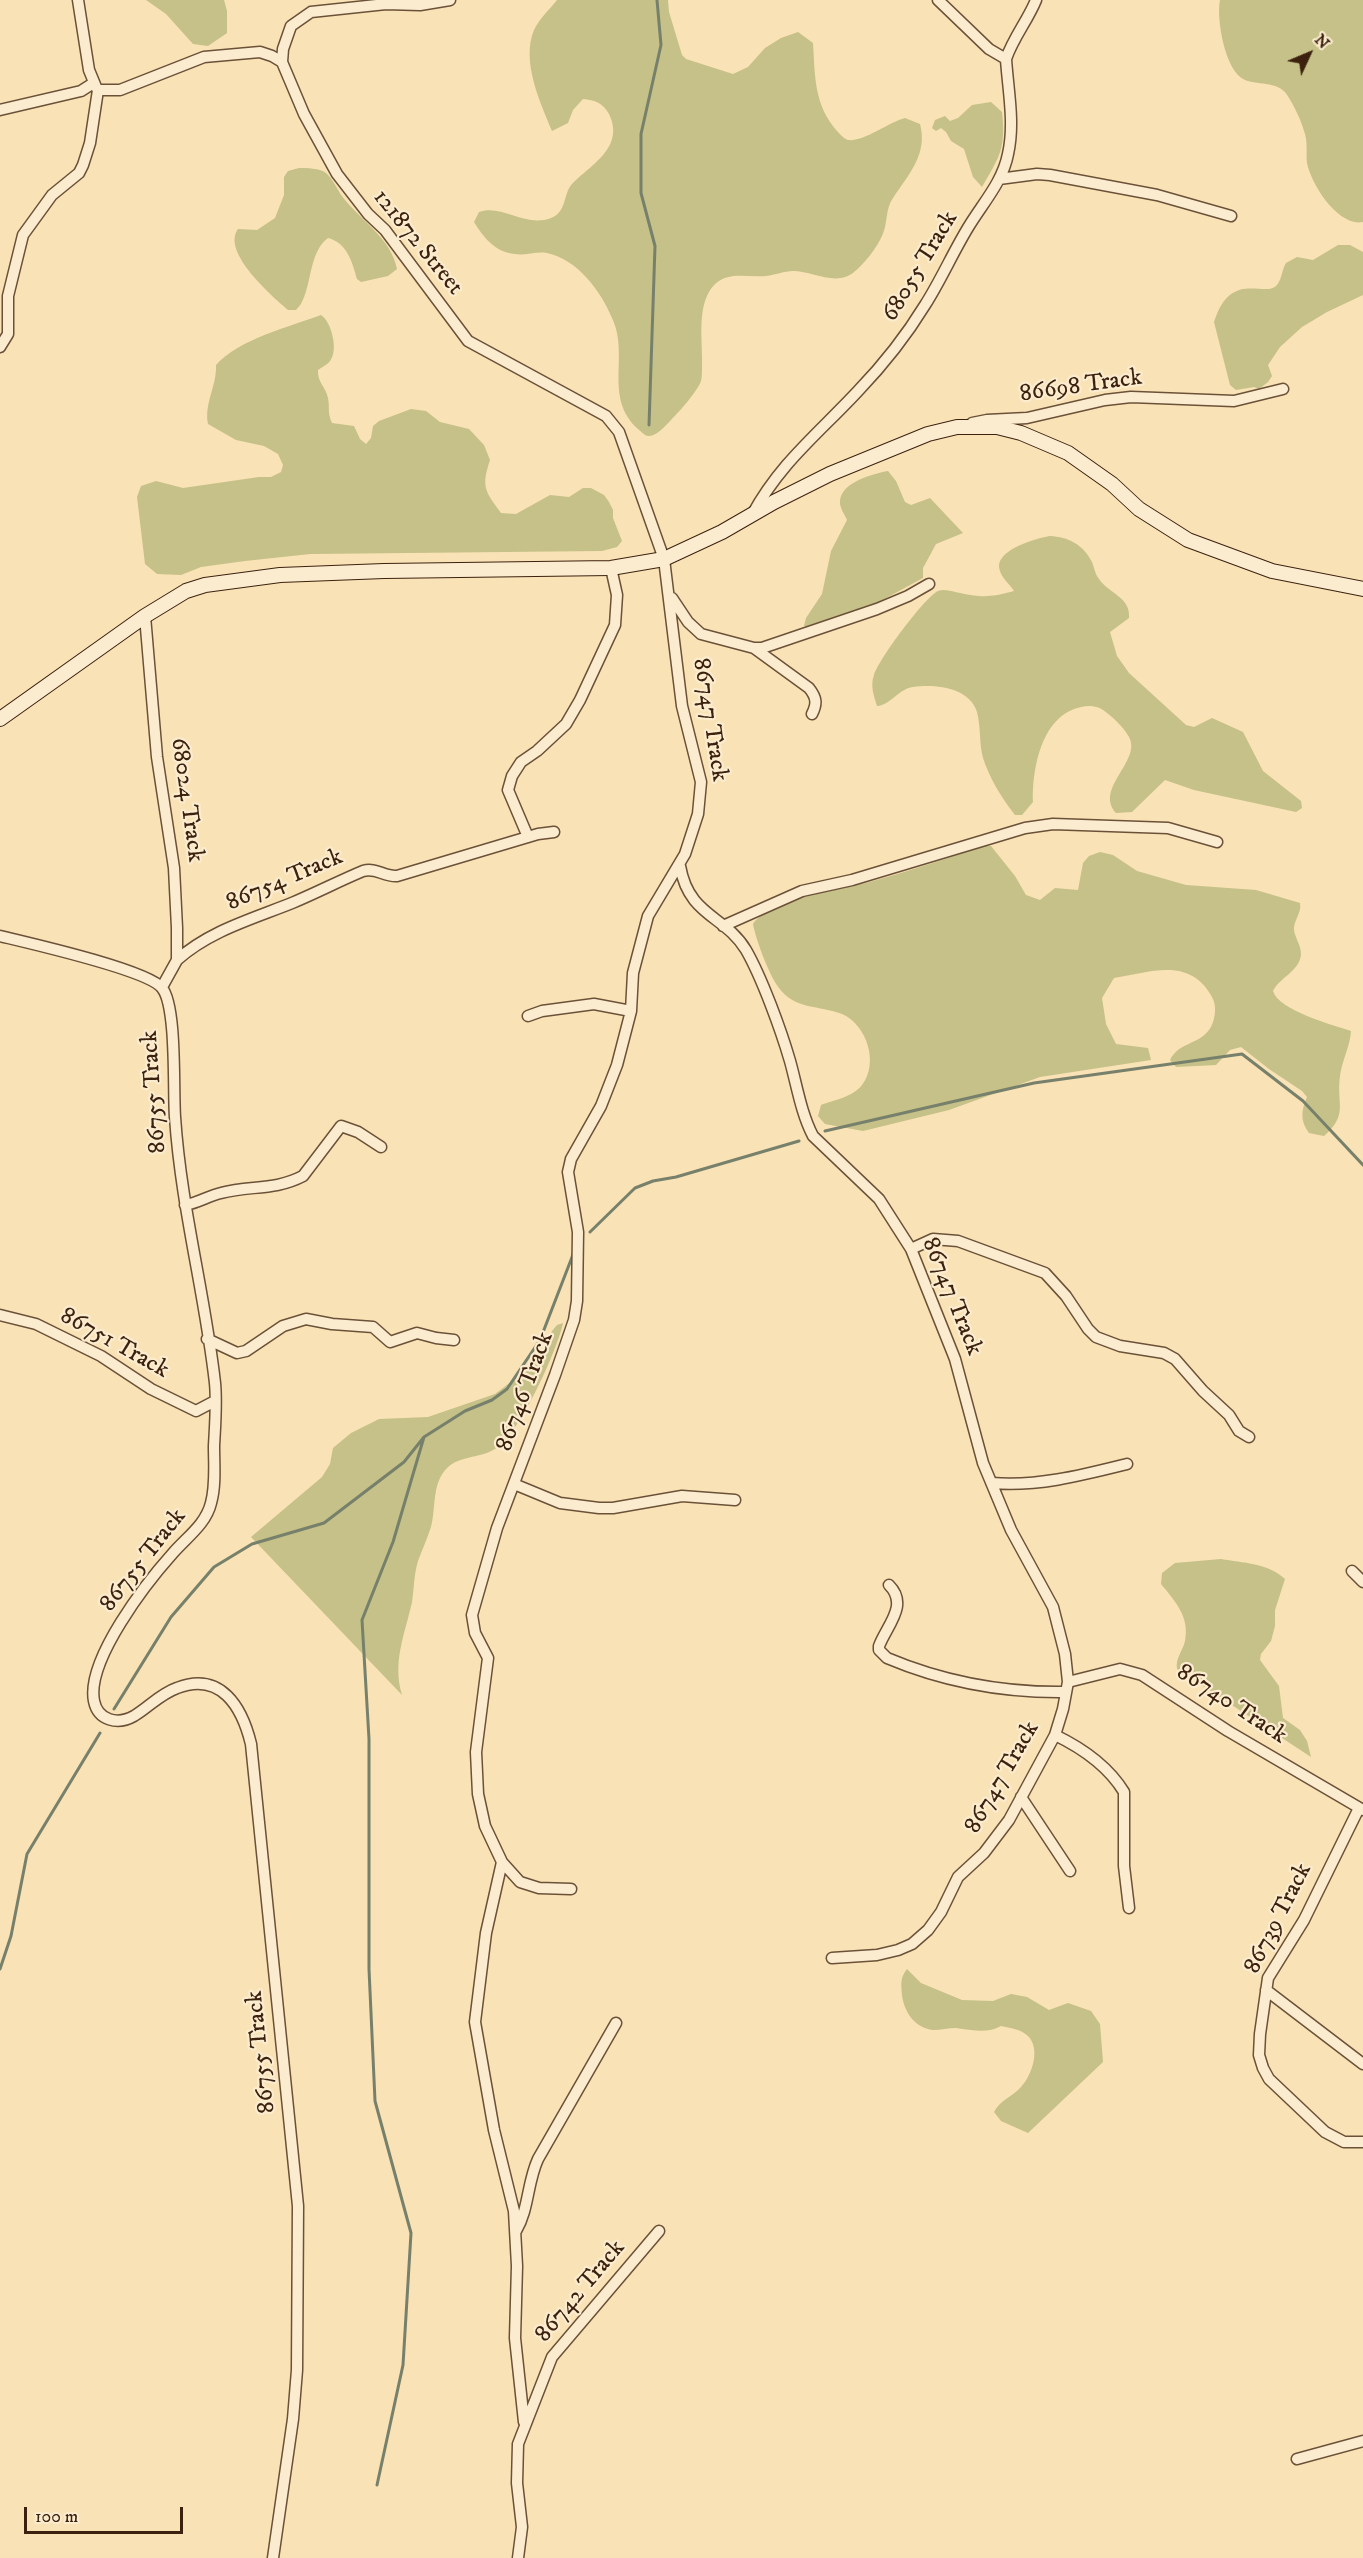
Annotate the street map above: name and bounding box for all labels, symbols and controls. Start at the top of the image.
north arrow [1279,24,1339,84]
text: N [1310,30,1334,53]
street label: 121872 Street [366,184,468,302]
street label: 68055 Track [877,207,965,327]
street label: 86698 Track [1018,364,1144,410]
street label: 86747 Track [685,656,733,784]
street label: 68024 Track [163,736,209,864]
street label: 86754 Track [222,844,348,918]
street label: 86755 Track [136,1030,174,1154]
street label: 86747 Track [914,1234,988,1360]
street label: 86751 Track [55,1302,173,1386]
street label: 86746 Track [491,1328,561,1456]
street label: 86755 Track [95,1504,193,1618]
street label: 86740 Track [1170,1659,1292,1751]
street label: 86747 Track [959,1717,1047,1839]
street label: 86739 Track [1239,1859,1319,1979]
street label: 86755 Track [241,1989,283,2115]
street label: 86742 Track [530,2235,632,2349]
scale bar [27,2495,186,2533]
text: 100 m [35,2506,78,2528]

